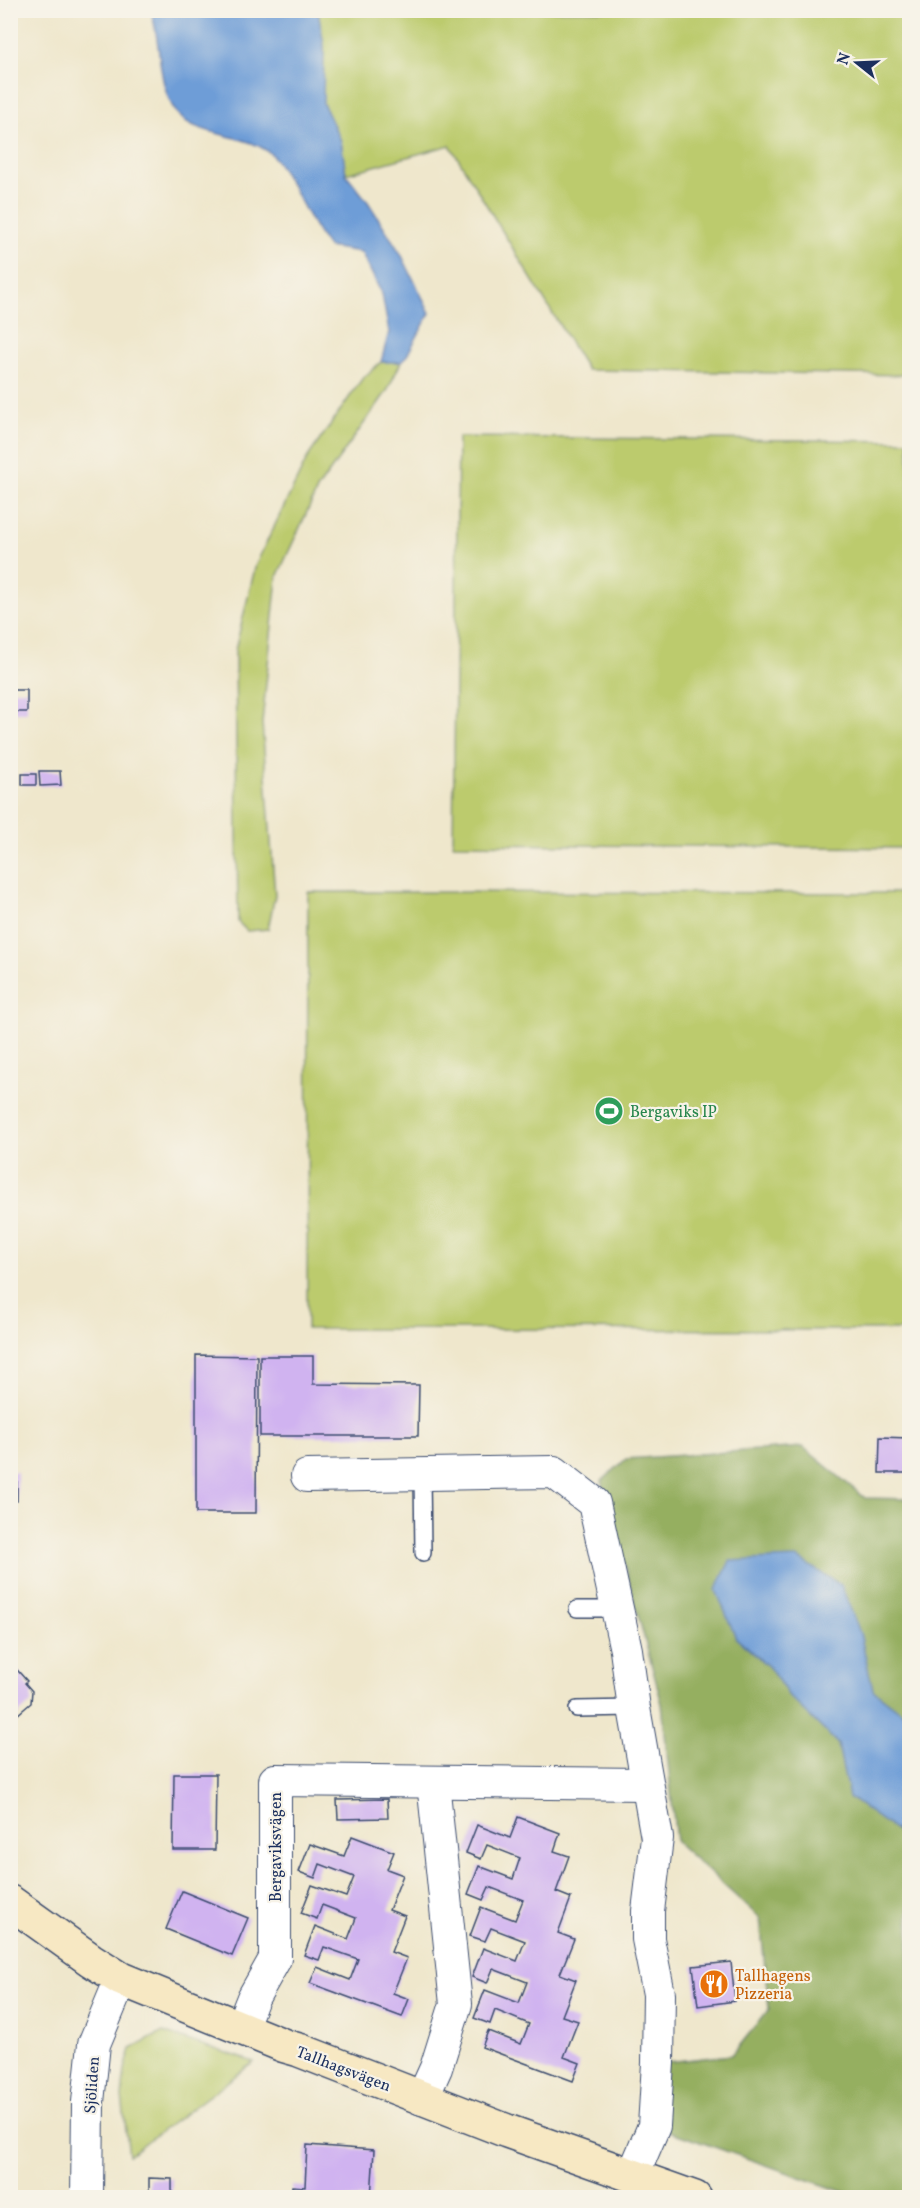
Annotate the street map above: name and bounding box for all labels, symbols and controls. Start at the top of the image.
north arrow [827,33,887,93]
text: N [832,50,857,68]
sports icon: Bergaviks IP [593,1095,625,1127]
place label: Bergaviks IP [630,1102,717,1124]
street label: Bergaviksvägen [266,1792,288,1902]
place label: Tallhagens Pizzeria [735,1966,811,2006]
restaurant icon: Tallhagens Pizzeria [698,1968,730,2000]
street label: Tallhagsvägen [293,2042,394,2098]
street label: Sjöliden [80,2056,106,2115]

